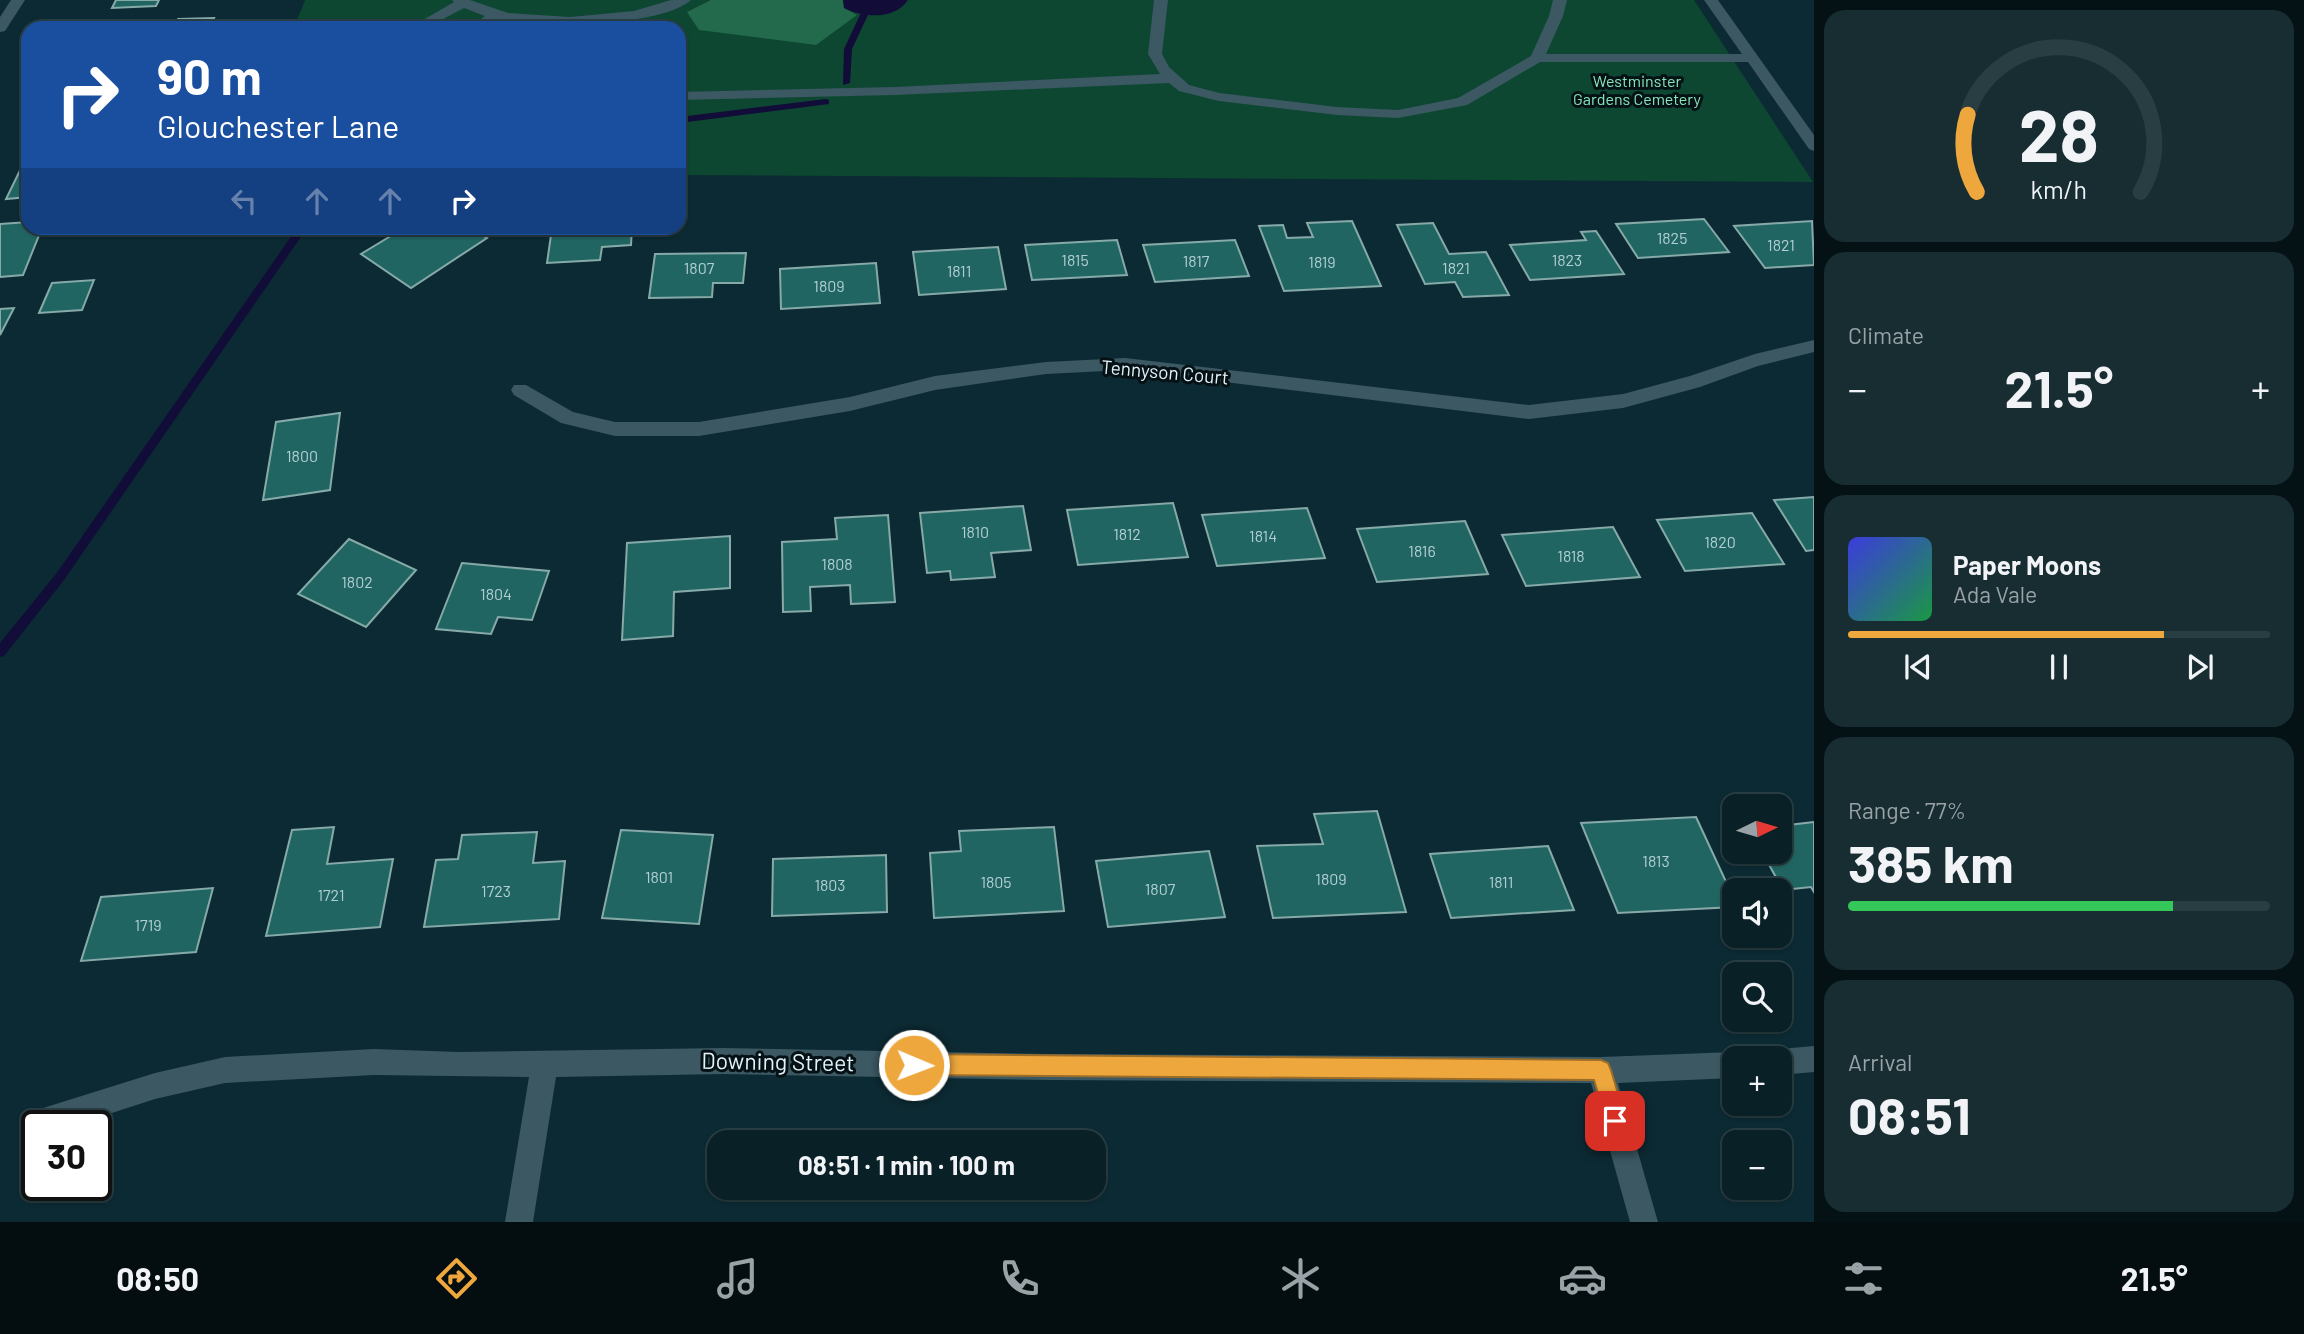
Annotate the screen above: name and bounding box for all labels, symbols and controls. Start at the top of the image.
text: 90 m [157,46,262,105]
icon: right [42,49,133,140]
park label: Westminster Gardens Cemetery [1573,71,1702,108]
text: 28 [2019,90,2099,178]
text: Glouchester Lane [157,106,399,144]
text: km/h [2031,174,2087,204]
icon: left [225,182,263,220]
icon: ahead [298,182,336,220]
icon: ahead [371,182,409,220]
icon: right [444,182,482,220]
house number: 1825 [1657,228,1687,247]
house number: 1821 [1767,235,1795,254]
house number: 1815 [1061,250,1089,269]
house number: 1823 [1552,250,1582,269]
house number: 1817 [1183,251,1210,270]
house number: 1819 [1308,252,1336,271]
house number: 1807 [684,258,715,277]
house number: 1821 [1442,258,1470,277]
house number: 1811 [947,261,971,280]
house number: 1809 [813,276,845,295]
text: Climate [1848,321,1924,349]
street label: Tennyson Court [1100,354,1230,389]
text: 21.5° [2005,356,2113,418]
text: − [1848,365,1867,411]
text: + [2251,365,2270,411]
house number: 1800 [286,446,318,465]
house number: 1810 [961,522,989,541]
house number: 1812 [1113,524,1141,543]
house number: 1814 [1249,526,1277,545]
house number: 1820 [1704,532,1736,551]
house number: 1816 [1408,541,1436,560]
house number: 1818 [1557,546,1585,565]
text: Paper Moons [1953,549,2101,580]
house number: 1808 [821,554,853,573]
house number: 1802 [341,572,373,591]
text: Ada Vale [1953,580,2037,608]
house number: 1804 [480,584,512,603]
icon: previous [1899,648,1937,686]
icon: pause [2040,648,2078,686]
icon: next [2181,648,2219,686]
north arrow [1722,794,1792,864]
map controls [1722,794,1792,1200]
text: Range · 77% [1848,796,1966,824]
text: 385 km [1848,831,2014,893]
house number: 1813 [1642,851,1670,870]
house number: 1801 [645,867,673,886]
house number: 1809 [1315,869,1347,888]
house number: 1805 [980,872,1012,891]
house number: 1811 [1489,872,1513,891]
house number: 1803 [814,875,846,894]
button: sound [1722,878,1792,948]
house number: 1807 [1145,879,1176,898]
house number: 1723 [481,881,511,900]
house number: 1721 [317,885,345,904]
house number: 1719 [134,915,162,934]
button: search [1722,962,1792,1032]
position arrow [877,1028,951,1102]
street label: Downing Street [701,1046,855,1076]
button: + [1722,1046,1792,1116]
text: Arrival [1848,1048,1912,1076]
text: 08:51 [1848,1083,1971,1145]
pin [1585,1091,1645,1151]
icon: arrive [1596,1102,1634,1140]
speed limit sign: 30 [21,1110,112,1201]
button: − [1722,1130,1792,1200]
text: 08:51 · 1 min · 100 m [798,1149,1015,1180]
icon: directions [432,1254,481,1303]
icon: music [713,1254,762,1303]
icon: phone [995,1254,1044,1303]
icon: climate [1276,1254,1325,1303]
icon: car [1558,1254,1607,1303]
icon: filters [1839,1254,1888,1303]
text: 08:50 [116,1259,199,1297]
text: 21.5° [2121,1259,2188,1297]

